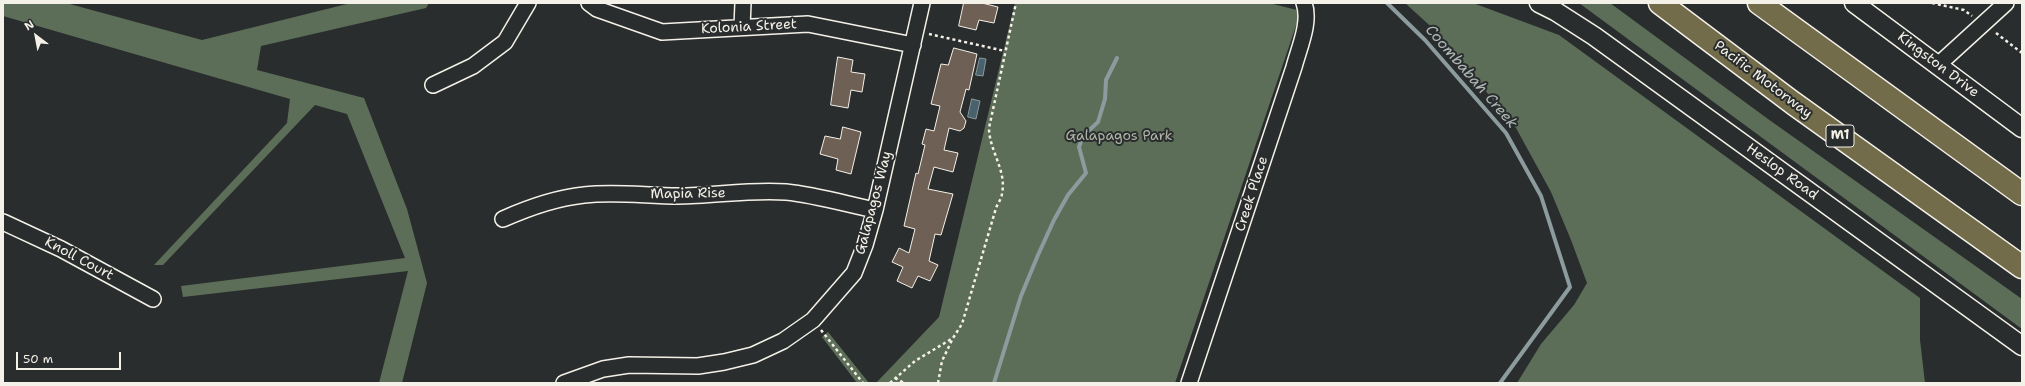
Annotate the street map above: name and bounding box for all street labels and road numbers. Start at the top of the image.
street label: Kolonia Street [701,16,797,38]
street label: Kingston Drive [1894,29,1982,101]
street label: Pacific Motorway [1711,38,1815,122]
road number: M1 [1826,125,1854,147]
street label: Heslop Road [1743,140,1821,204]
street label: Galapagos Way [852,149,896,257]
street label: Creek Place [1232,154,1272,234]
street label: Mapia Rise [650,185,726,203]
street label: Knoll Court [42,234,116,284]

